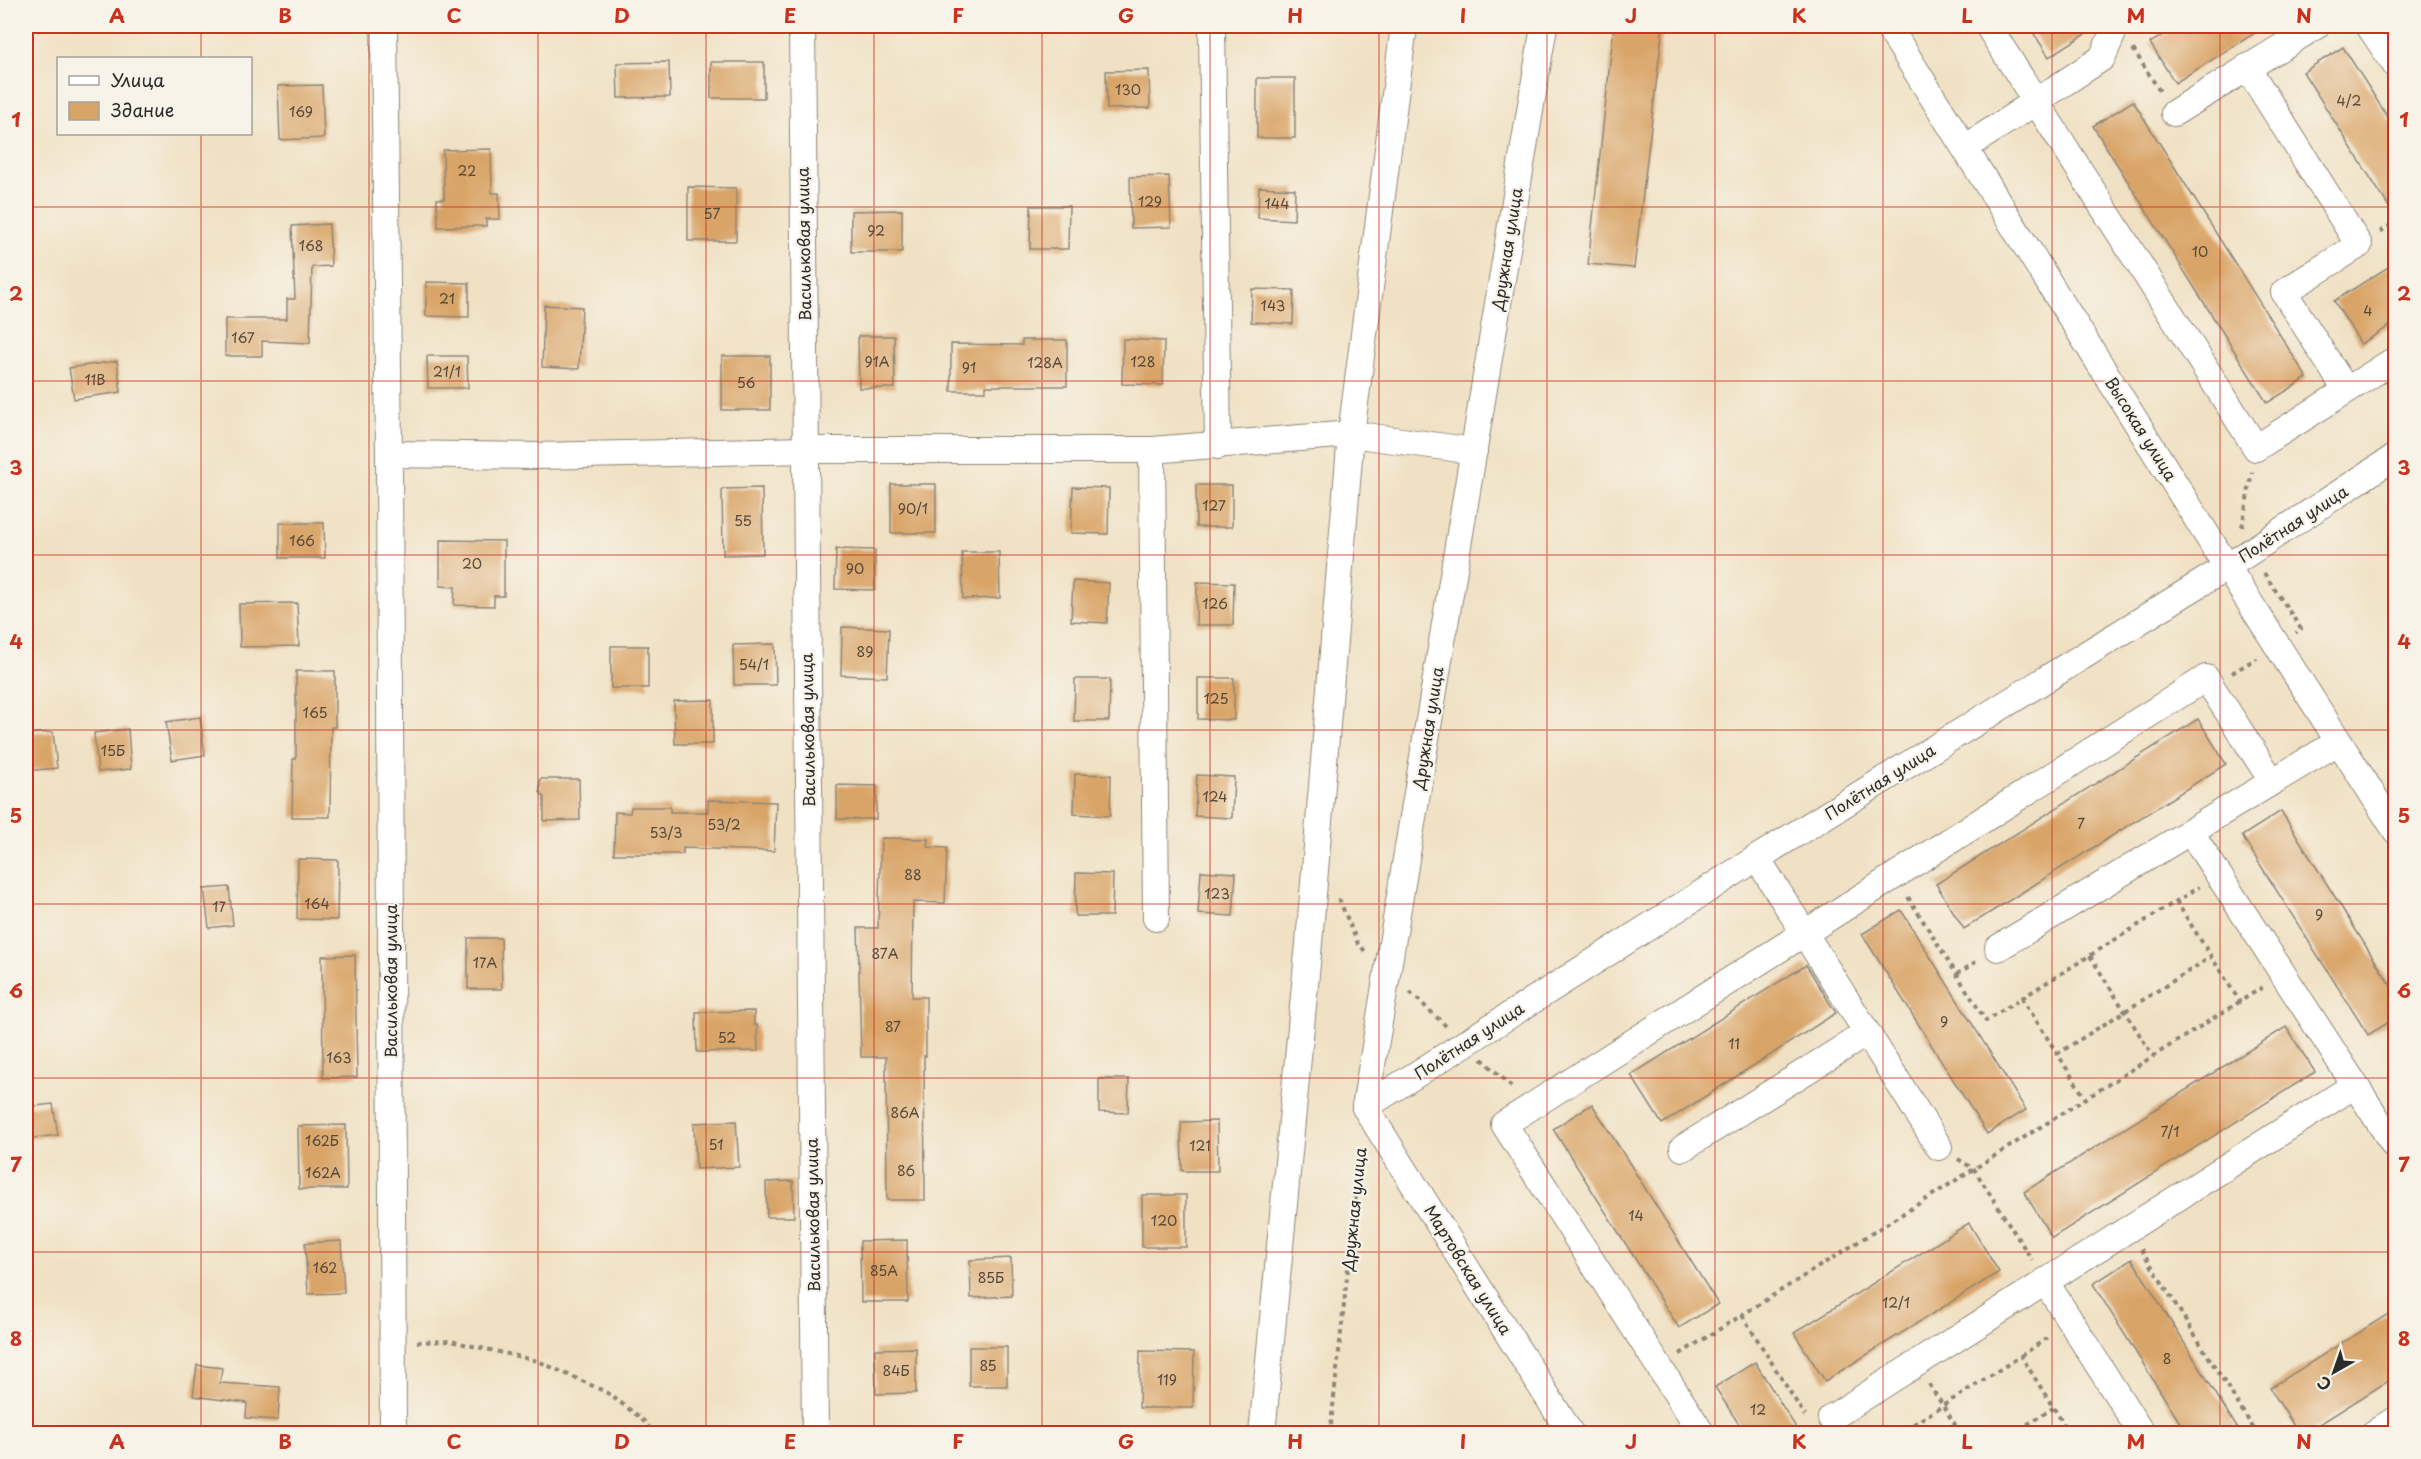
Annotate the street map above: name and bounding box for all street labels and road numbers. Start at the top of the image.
street label: Васильковая улица [790,167,816,321]
street label: Дружная улица [1484,186,1528,313]
street label: Высокая улица [2100,372,2184,485]
street label: Полётная улица [2233,479,2352,568]
street label: Васильковая улица [794,653,820,807]
street label: Дружная улица [1405,665,1449,792]
street label: Полётная улица [1819,737,1940,825]
street label: Васильковая улица [378,904,402,1058]
street label: Полётная улица [1409,996,1528,1085]
street label: Васильковая улица [799,1138,825,1292]
street label: Дружная улица [1334,1146,1371,1273]
street label: Мартовская улица [1419,1200,1518,1339]

